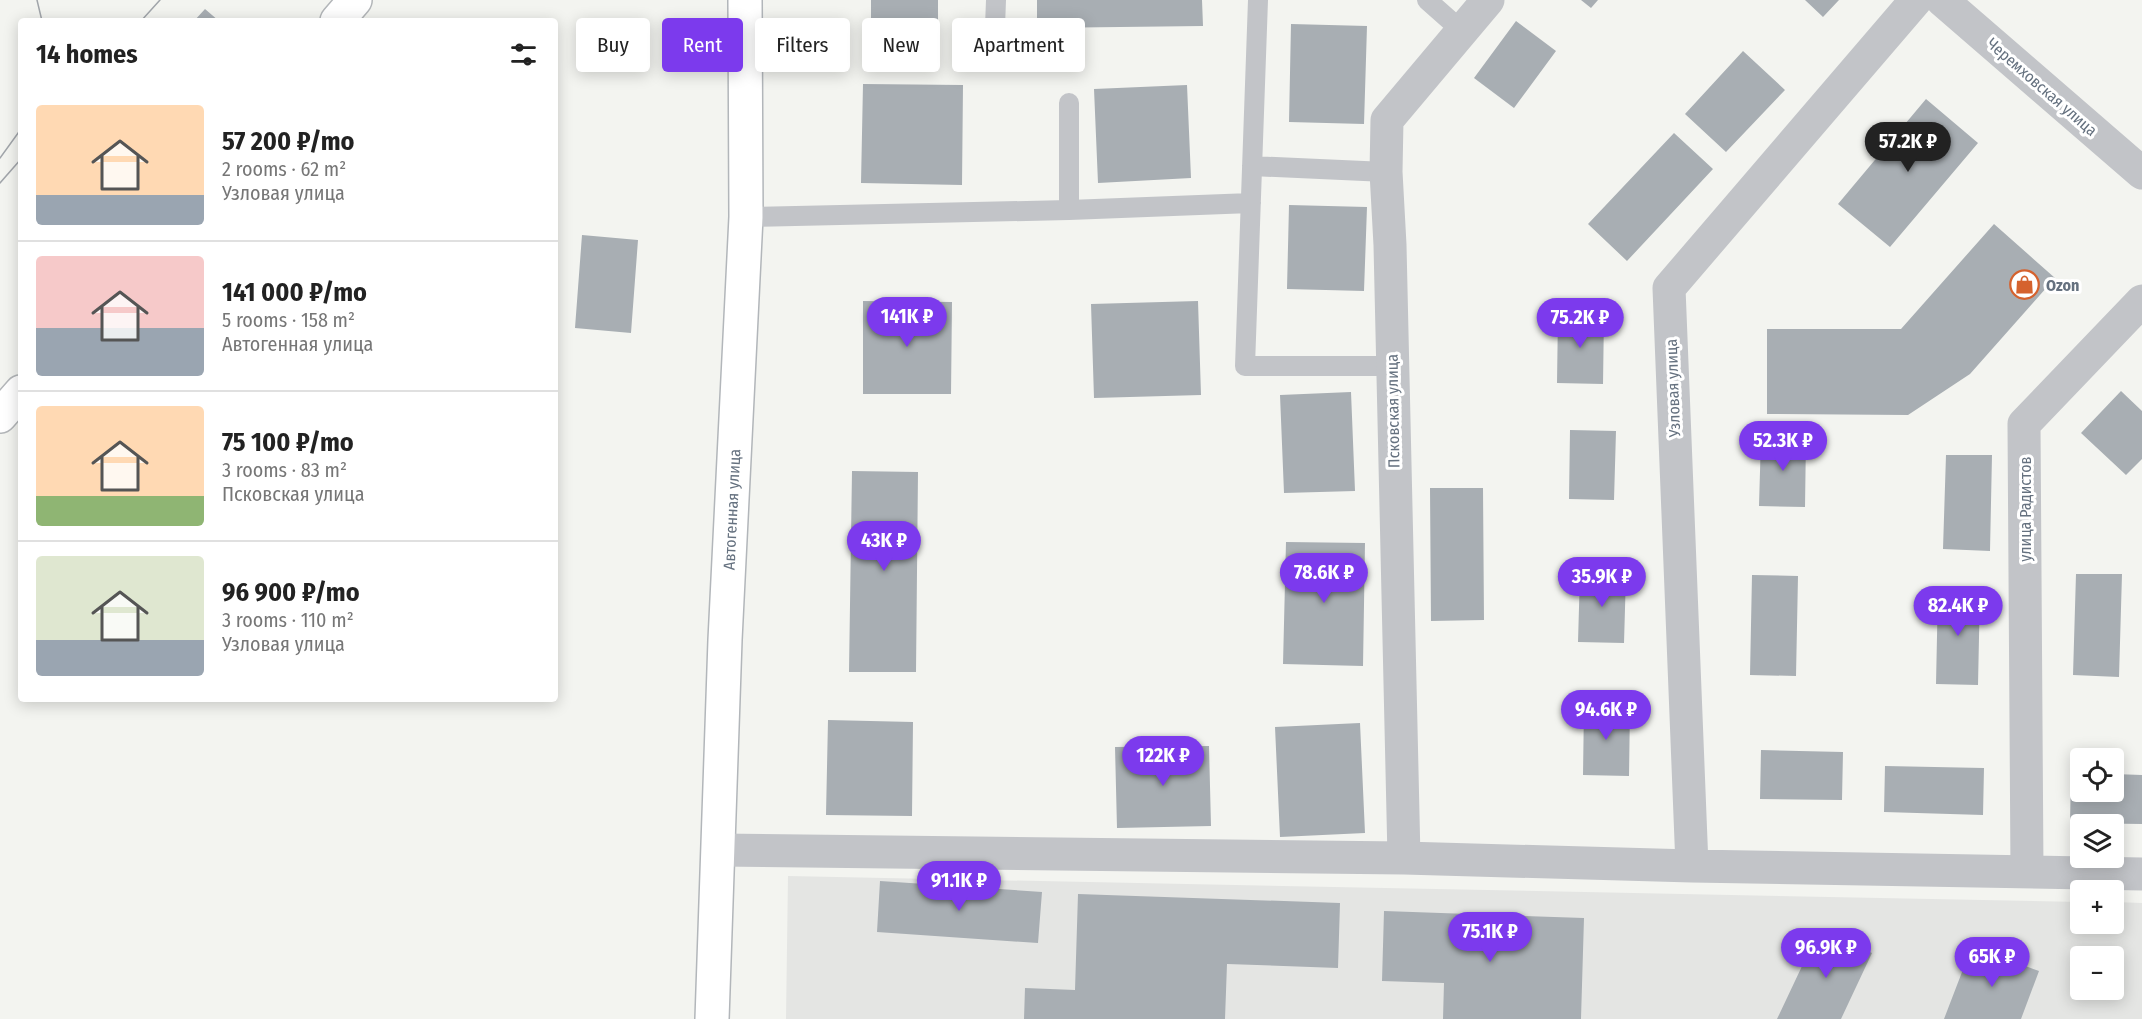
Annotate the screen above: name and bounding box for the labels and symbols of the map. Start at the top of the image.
street label: Черемховская улица [1983,34,2101,140]
pin: 57.2K ₽ [1853,122,1963,173]
shop icon: Ozon [2009,269,2041,301]
place label: Ozon [2046,276,2079,295]
pin: 141K ₽ [858,297,956,348]
pin: 75.2K ₽ [1525,298,1635,349]
street label: Узловая улица [1662,338,1684,438]
street label: Псковская улица [1383,354,1403,468]
pin: 52.3K ₽ [1728,421,1838,472]
street label: Автогенная улица [719,448,744,570]
street label: улица Радистов [2016,456,2035,562]
pin: 43K ₽ [842,521,926,572]
pin: 78.6K ₽ [1269,553,1379,604]
pin: 35.9K ₽ [1547,557,1657,608]
pin: 82.4K ₽ [1903,586,2013,637]
pin: 94.6K ₽ [1551,690,1661,741]
pin: 122K ₽ [1114,736,1212,787]
pin: 91.1K ₽ [904,861,1014,912]
pin: 75.1K ₽ [1435,912,1545,963]
pin: 96.9K ₽ [1771,928,1881,979]
pin: 65K ₽ [1950,937,2034,988]

